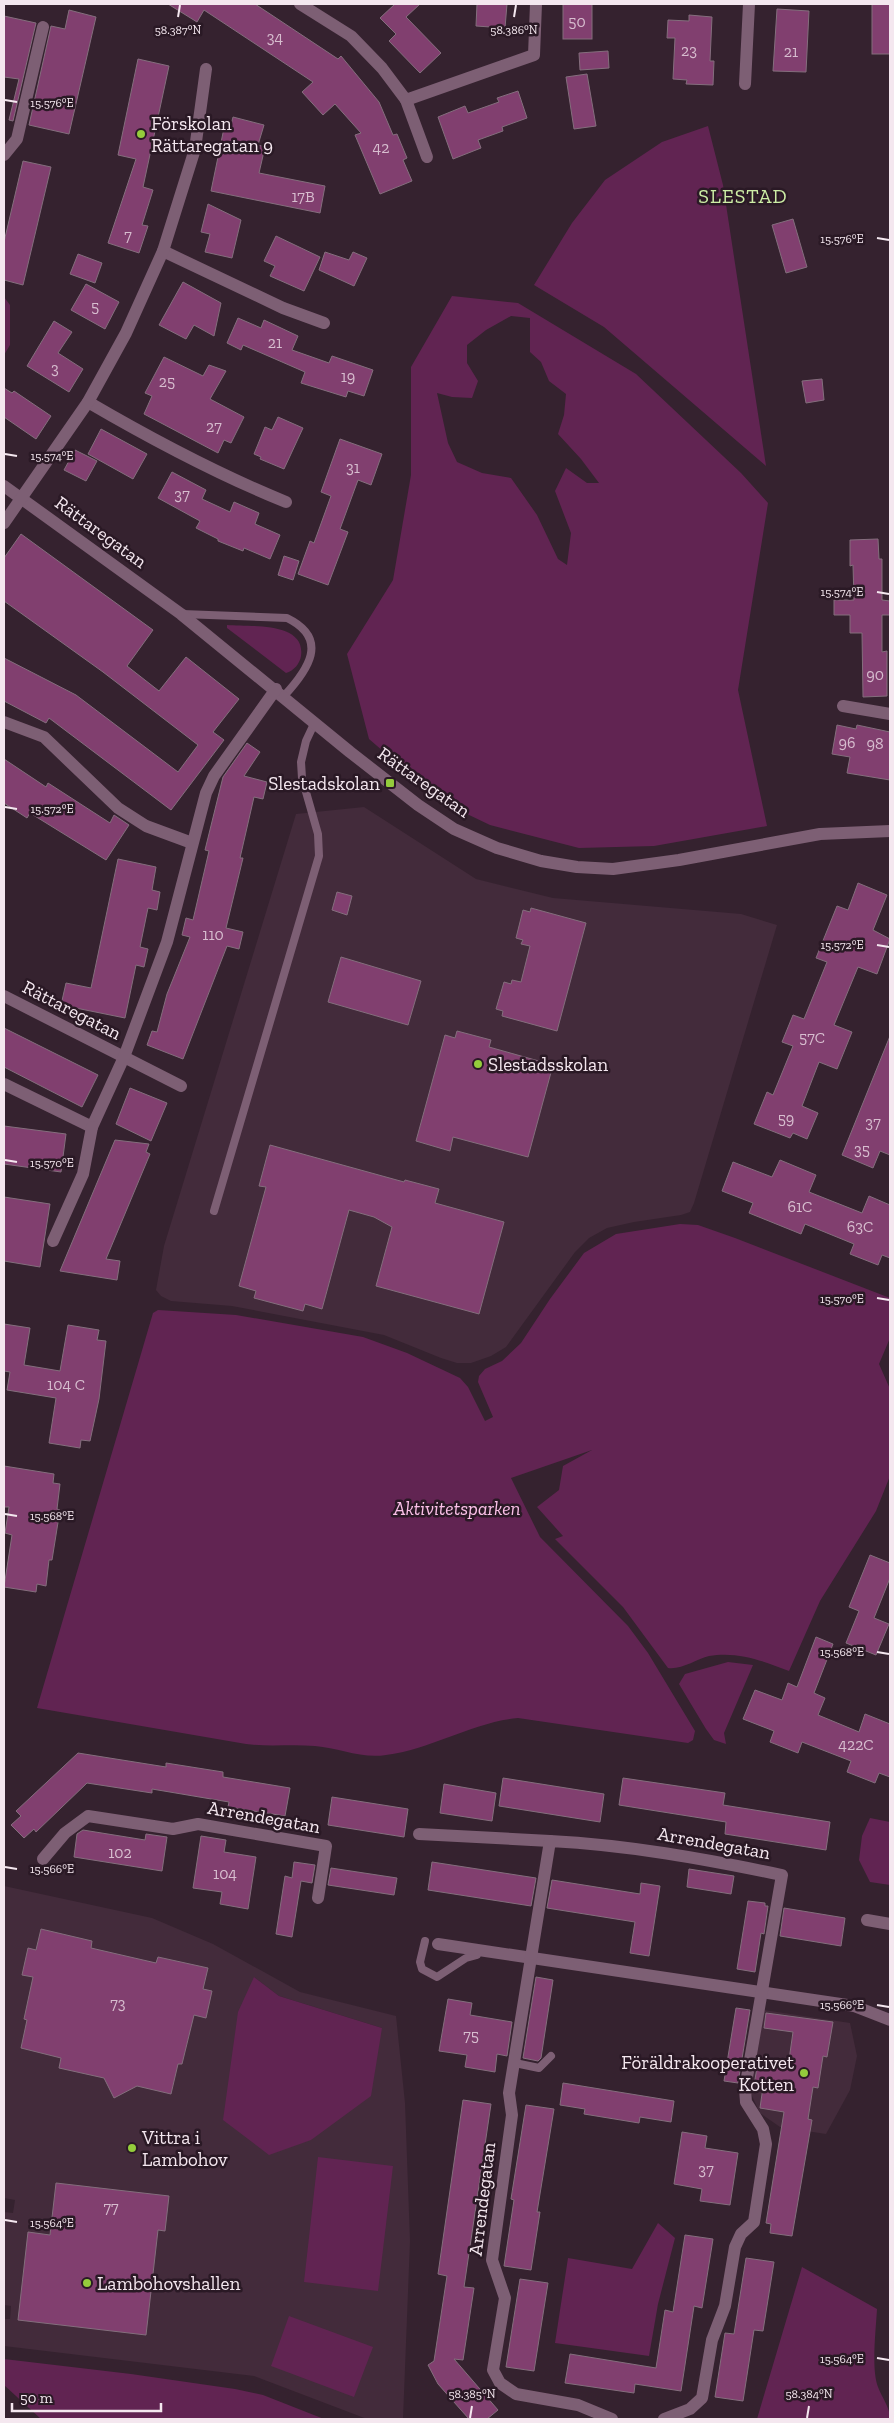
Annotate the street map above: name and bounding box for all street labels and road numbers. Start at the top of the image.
street label: Rättaregatan [51,491,151,573]
street label: Rättaregatan [373,742,475,822]
street label: Rättaregatan [19,975,125,1045]
street label: Arrendegatan [206,1796,322,1838]
street label: Arrendegatan [656,1822,772,1864]
street label: Arrendegatan [464,2141,500,2257]

